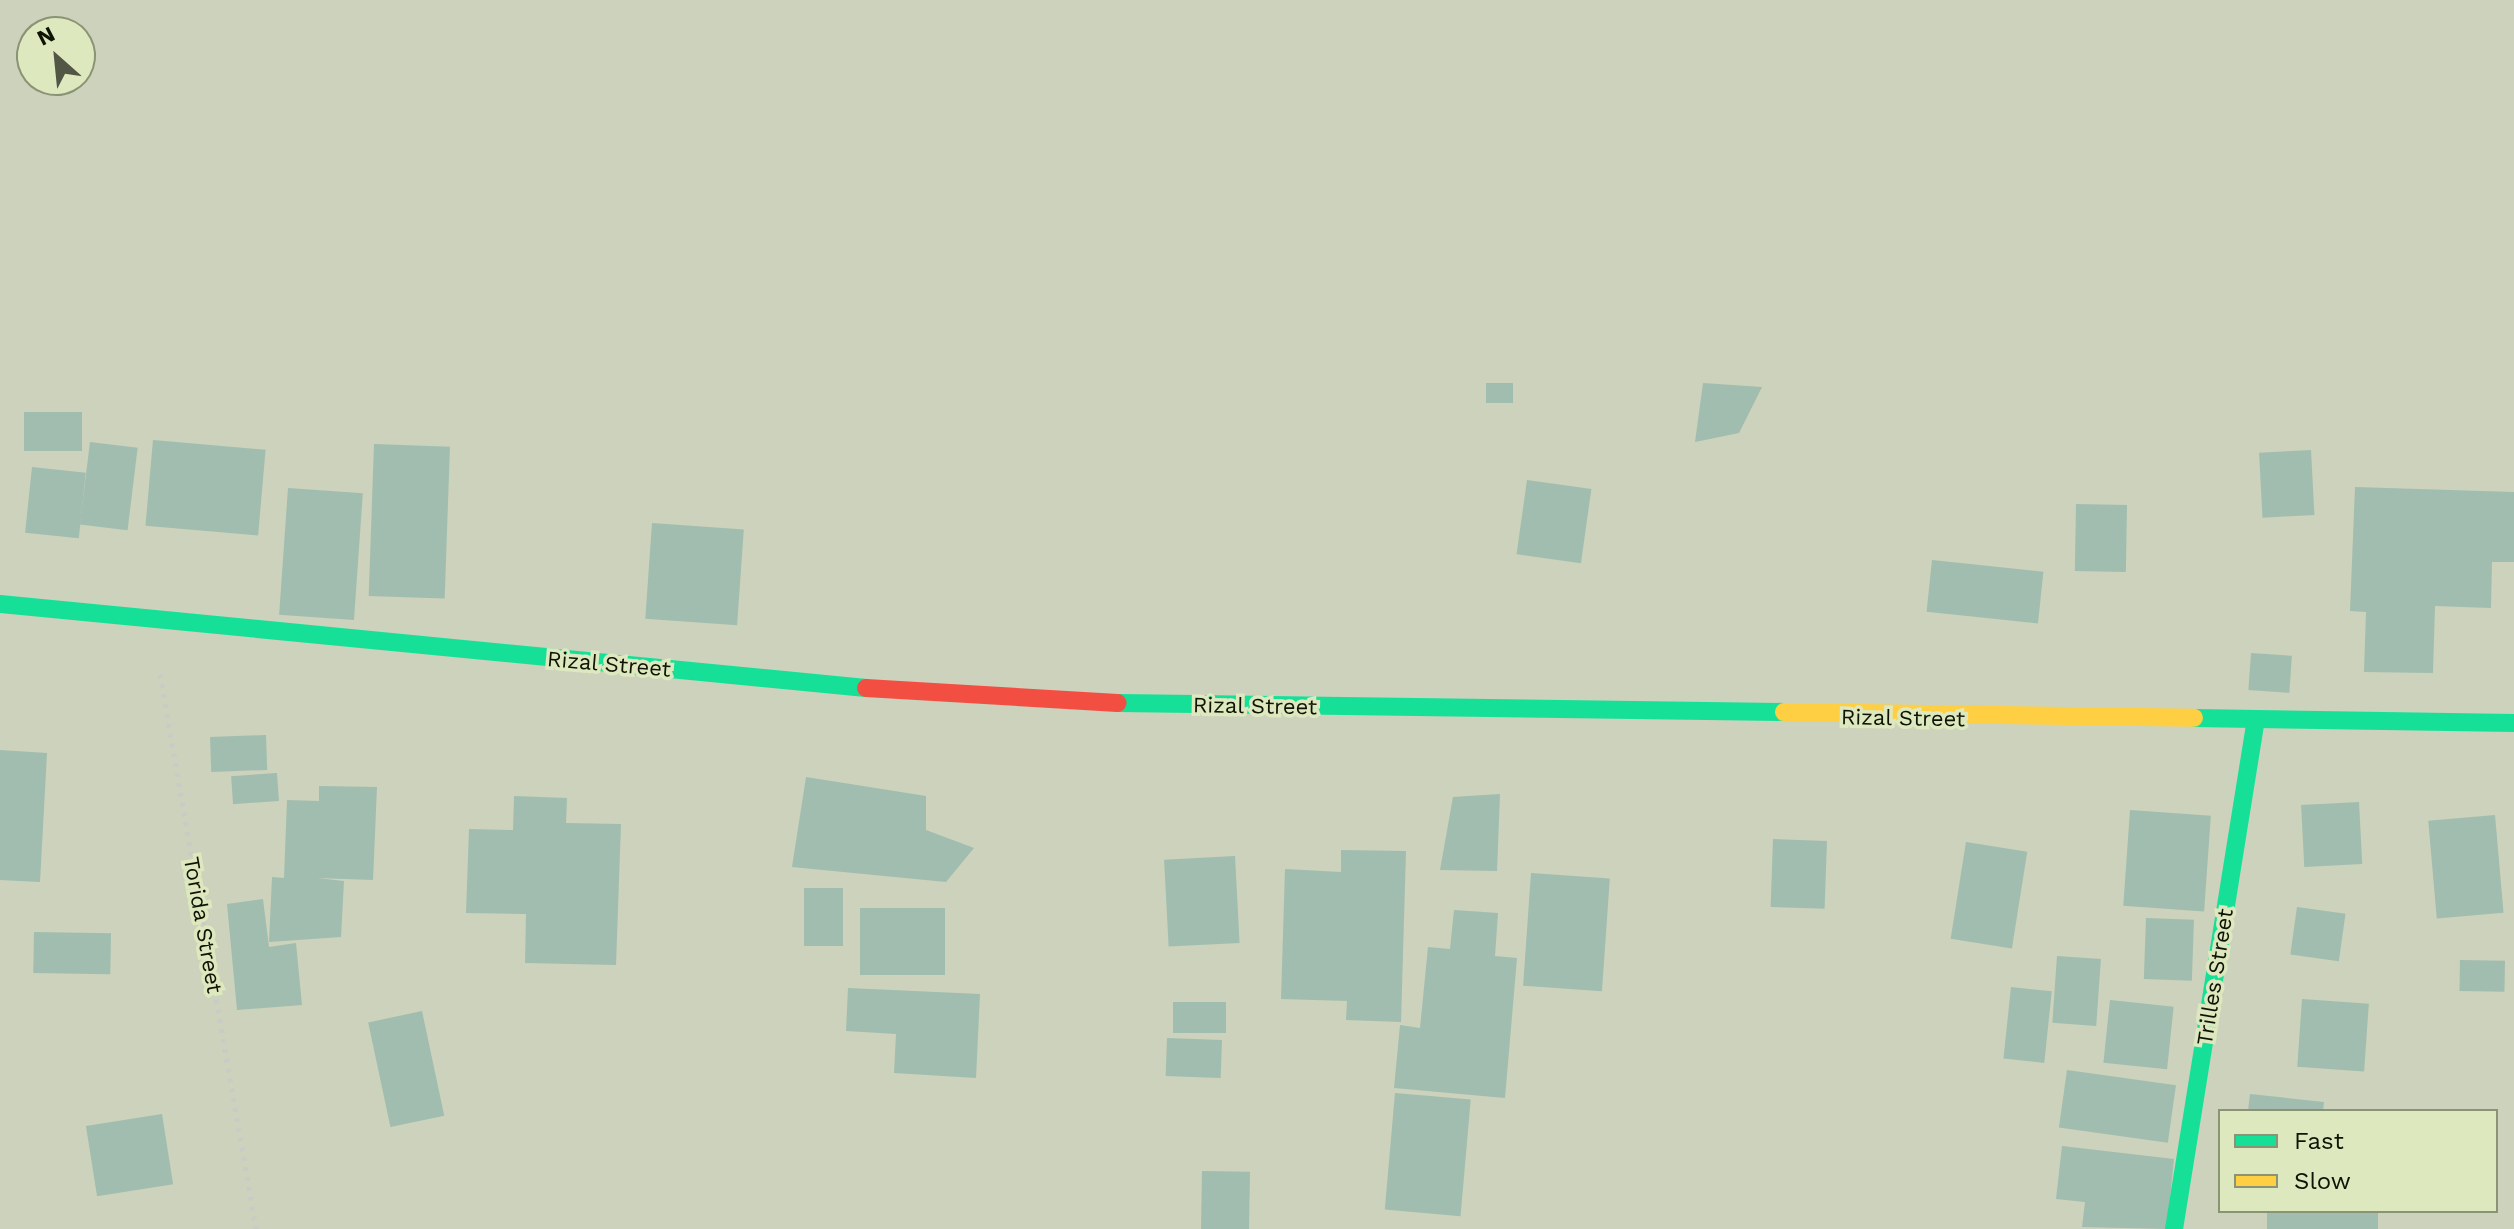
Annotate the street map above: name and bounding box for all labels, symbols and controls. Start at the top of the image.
north arrow [16,16,96,96]
text: N [33,21,59,51]
street label: Rizal Street [546,645,672,683]
street label: Rizal Street [1192,692,1318,720]
street label: Rizal Street [1840,704,1966,732]
street label: Torida Street [178,854,228,996]
street label: Trilles Street [2191,907,2239,1047]
legend [2218,1109,2498,1213]
text: Fast [2294,1127,2344,1155]
text: Slow [2294,1167,2351,1195]

